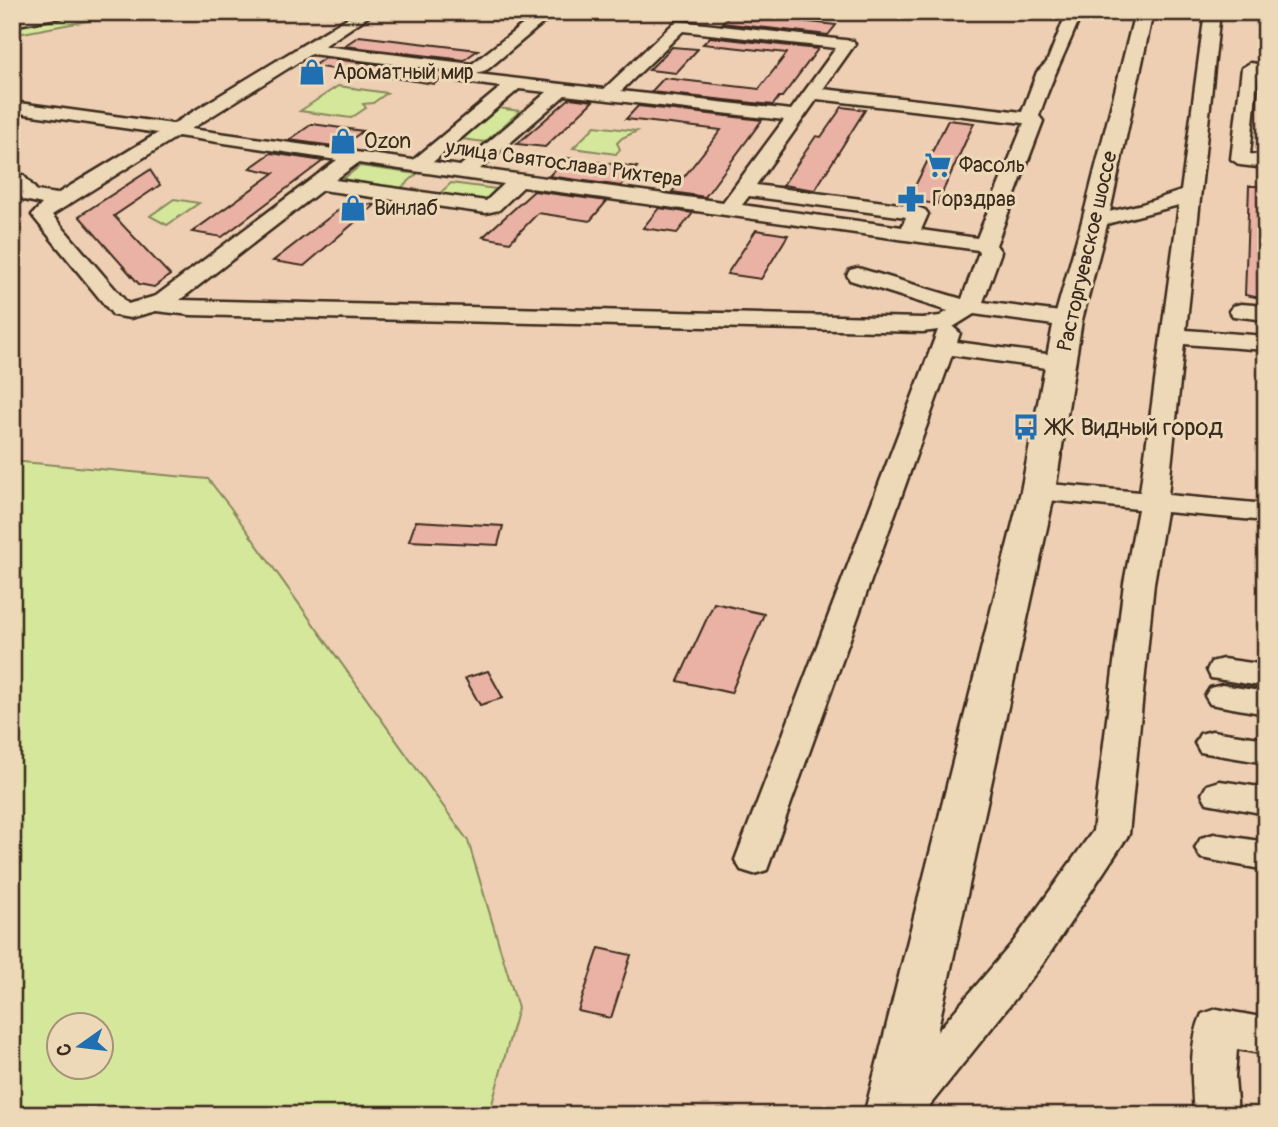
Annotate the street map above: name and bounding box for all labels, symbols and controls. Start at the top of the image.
shop icon: Ароматный мир [297,57,327,87]
place label: Ароматный мир [333,59,474,86]
shop icon: Ozon [328,126,358,156]
place label: Ozon [364,128,411,155]
street label: улица Святослава Рихтера [443,133,684,193]
street label: Расторгуевское шоссе [1051,148,1124,354]
supermarket icon: Фасоль [923,150,953,180]
place label: Фасоль [959,152,1026,179]
pharmacy icon: Горздрав [896,184,926,214]
place label: Горздрав [932,186,1016,213]
shop icon: Винлаб [338,193,368,223]
place label: Винлаб [374,195,438,222]
bus stop icon: ЖК Видный город [1011,412,1041,442]
place label: ЖК Видный город [1043,413,1223,442]
north arrow [46,1012,116,1082]
text: С [51,1041,78,1058]

